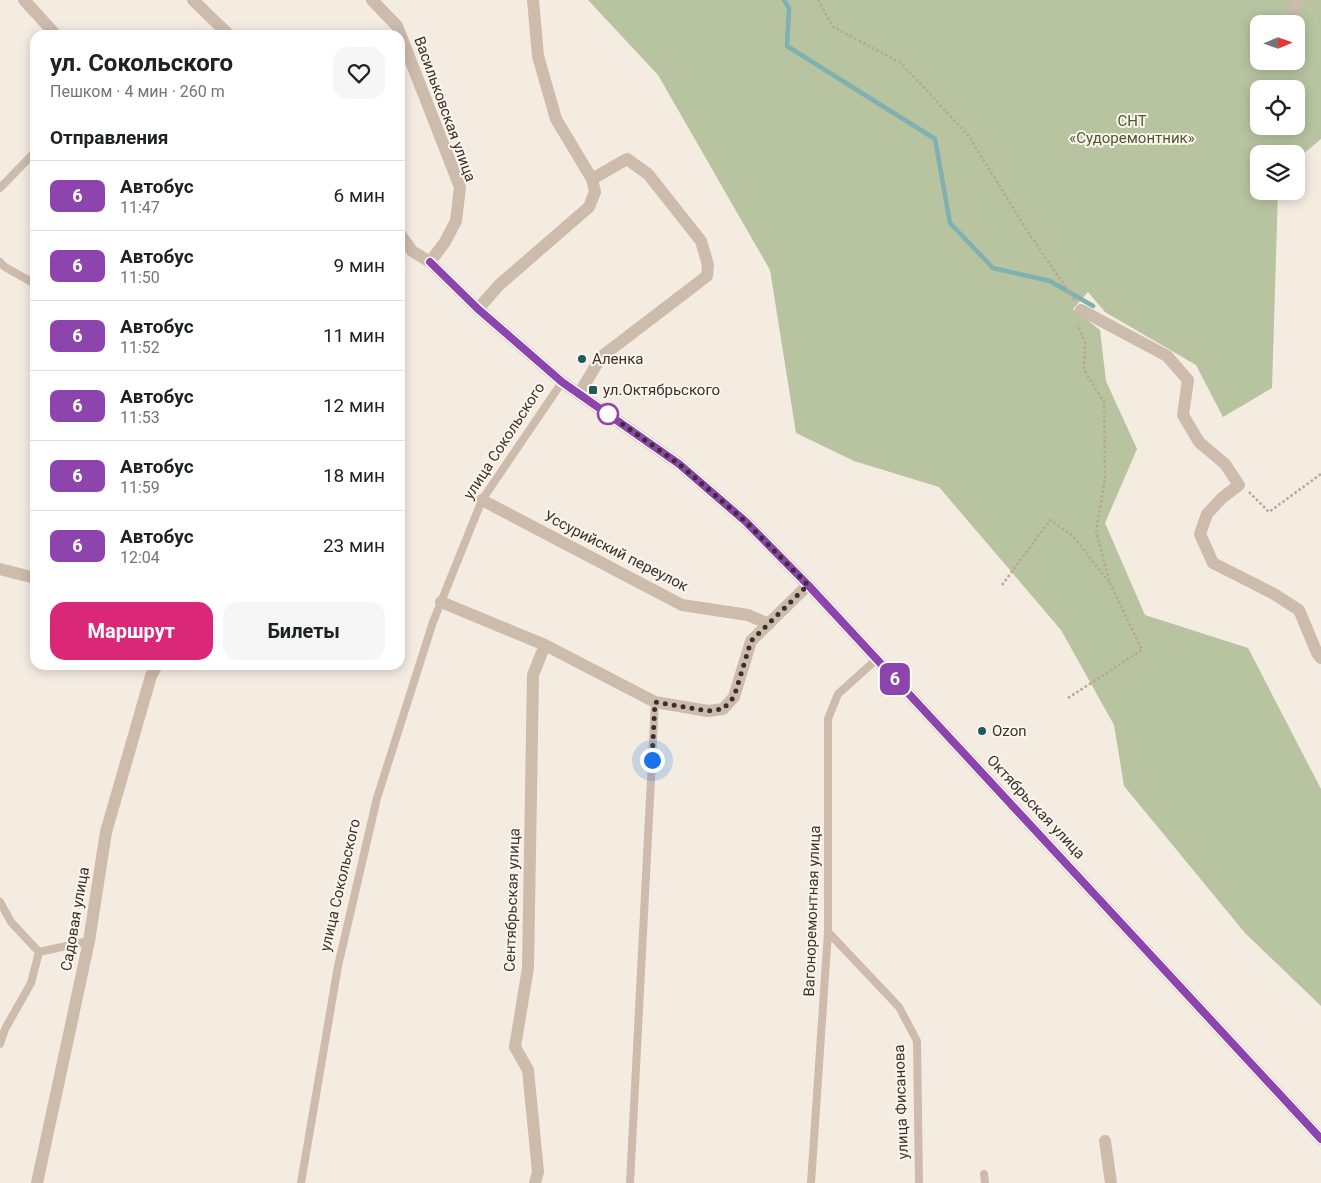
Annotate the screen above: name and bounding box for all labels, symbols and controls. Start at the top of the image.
north arrow [1250,15,1305,70]
map controls [1250,15,1305,200]
street label: Васильковская улица [410,34,480,184]
button: heart [333,47,385,99]
text: ул. Сокольского [50,49,233,77]
button: locate [1250,80,1305,135]
text: Пешком · 4 мин · 260 m [50,82,225,101]
park label: СНТ «Судоремонтник» [1069,112,1195,147]
text: Отправления [50,126,168,149]
button: layers [1250,145,1305,200]
text: Автобус [120,175,194,198]
text: 6 мин [334,184,385,207]
text: 6 [72,185,83,206]
text: 11:47 [120,198,160,217]
text: Автобус [120,245,194,268]
text: 9 мин [334,254,385,277]
text: 6 [72,255,83,276]
text: 11:50 [120,268,160,287]
text: Автобус [120,315,194,338]
text: 11 мин [323,324,385,347]
text: 6 [72,325,83,346]
text: 11:52 [120,338,160,357]
place label: Аленка [592,350,643,368]
marker: Аленка [576,353,588,365]
street label: улица Сокольского [460,379,548,503]
place label: ул.Октябрьского [603,381,720,399]
marker: ул.Октябрьского [587,384,599,396]
text: Автобус [120,385,194,408]
text: 12 мин [323,394,385,417]
text: 6 [72,395,83,416]
unlabelled marker [597,403,619,425]
text: 11:53 [120,408,160,427]
text: Автобус [120,455,194,478]
text: 18 мин [323,464,385,487]
text: 6 [72,465,83,486]
text: 11:59 [120,478,160,497]
street label: Уссурийский переулок [541,507,691,595]
text: Автобус [120,525,194,548]
text: 23 мин [323,534,385,557]
text: 6 [72,535,83,556]
text: 12:04 [120,548,160,567]
button: Маршрут [50,602,213,660]
button: Билеты [223,602,385,660]
line badge: 6 [879,663,911,695]
text: 6 [890,668,900,689]
place label: Ozon [992,722,1026,740]
marker: Ozon [976,725,988,737]
your location [640,748,665,773]
street label: Октябрьская улица [983,751,1089,863]
street label: улица Сокольского [316,817,364,953]
street label: Вагоноремонтная улица [800,825,824,997]
street label: Сентябрьская улица [500,828,524,972]
street label: Садовая улица [57,866,93,972]
street label: улица Фисанова [890,1044,912,1160]

